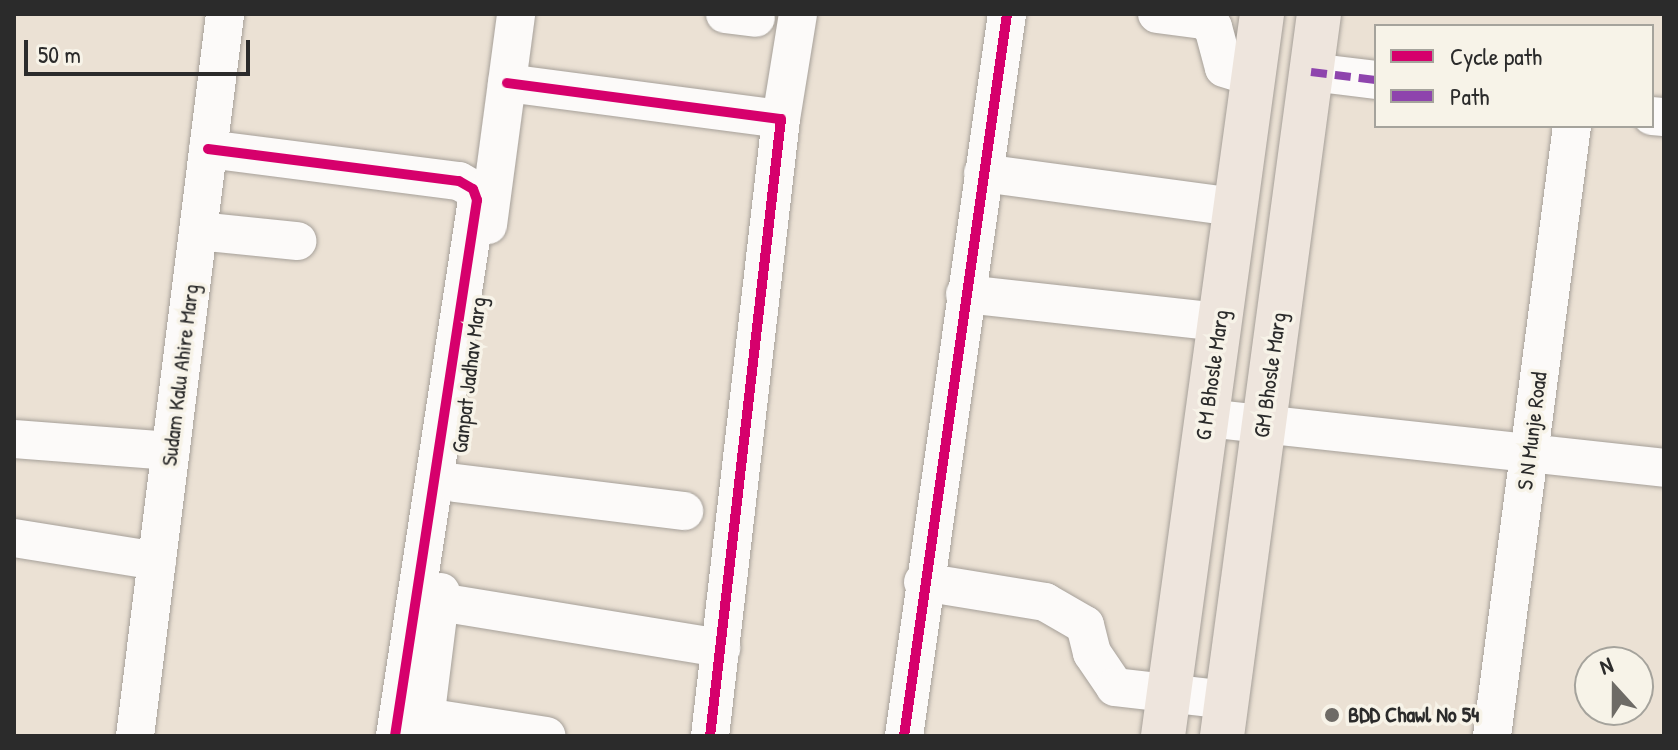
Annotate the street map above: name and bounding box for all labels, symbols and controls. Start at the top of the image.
scale bar [28,24,254,74]
legend [1374,24,1654,128]
text: 50 m [38,38,81,70]
text: Cycle path [1450,40,1542,72]
text: Path [1450,80,1489,112]
street label: Sudam Kalu Ahire Marg [156,283,204,467]
street label: Ganpat Jadhav Marg [446,296,492,454]
street label: G M Bhosle Marg [1190,308,1234,442]
street label: GM Bhosle Marg [1248,311,1292,439]
street label: S N Munje Road [1512,370,1552,492]
north arrow [1574,646,1654,726]
text: N [1595,649,1617,682]
place label: BDD Chawl No 54 [1348,702,1479,728]
marker: BDD Chawl No 54 [1323,706,1341,724]

